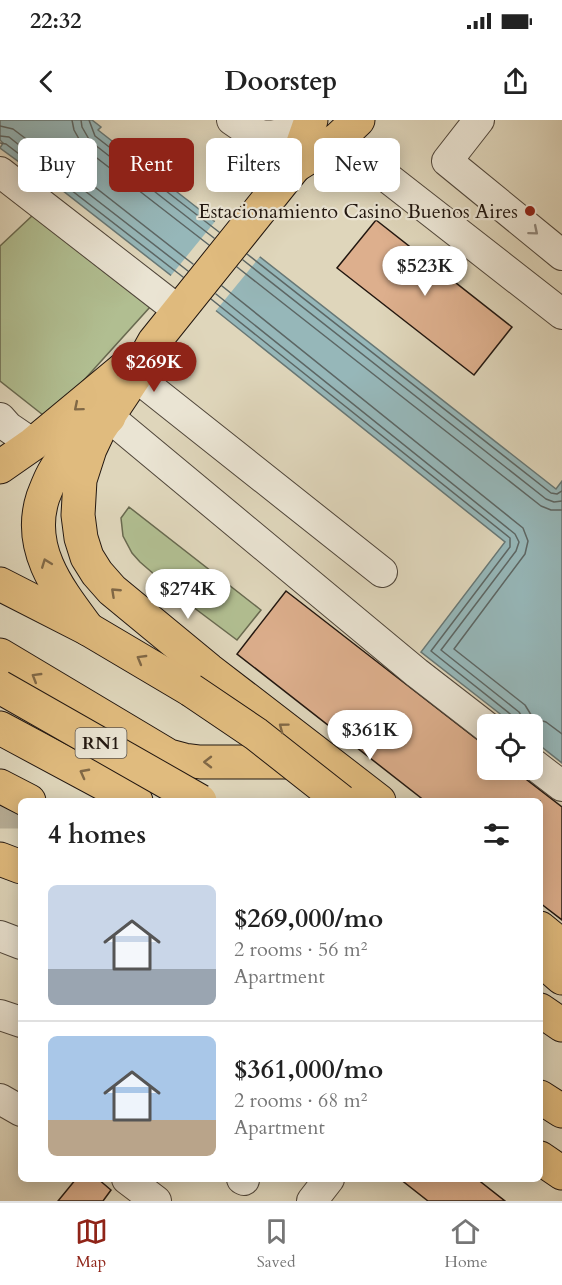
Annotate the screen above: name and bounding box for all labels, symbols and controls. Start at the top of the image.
text: 22:32 [30,6,81,36]
text: Doorstep [225,63,337,100]
icon: back [30,65,63,98]
icon: share [499,65,532,98]
chip: Buy [18,138,97,192]
chip: Rent [109,138,194,192]
chip: Filters [206,138,302,192]
chip: New [314,138,400,192]
place label: Estacionamiento Casino Buenos Aires [198,198,518,225]
marker: Estacionamiento Casino Buenos Aires [523,204,537,218]
one-way arrow [527,224,538,235]
pin: $523K [383,246,467,297]
text: $523K [396,252,454,279]
pin: $269K [112,342,196,393]
text: $269K [125,348,183,375]
one-way arrow [74,400,85,411]
one-way arrow [40,558,53,569]
pin: $274K [146,569,230,620]
text: $274K [159,575,217,602]
one-way arrow [111,588,122,599]
one-way arrow [137,655,147,667]
one-way arrow [32,672,42,684]
pin: $361K [328,710,412,761]
map controls [477,714,543,780]
button: locate [477,714,543,780]
text: $361K [341,716,399,743]
one-way arrow [279,723,290,734]
road number: RN1 [76,728,126,758]
one-way arrow [204,756,213,768]
one-way arrow [80,769,90,780]
text: 4 homes [48,817,146,852]
icon: filters [480,818,513,851]
text: $269,000/mo [234,901,383,936]
icon: home [96,909,168,981]
text: 2 rooms · 56 m² [234,936,367,963]
text: Apartment [234,963,325,990]
text: $361,000/mo [234,1052,383,1087]
icon: home [96,1060,168,1132]
text: 2 rooms · 68 m² [234,1087,367,1114]
text: Apartment [234,1114,325,1141]
tab: Map [75,1215,108,1273]
tab: Saved [257,1215,295,1273]
tab: Home [445,1215,487,1273]

